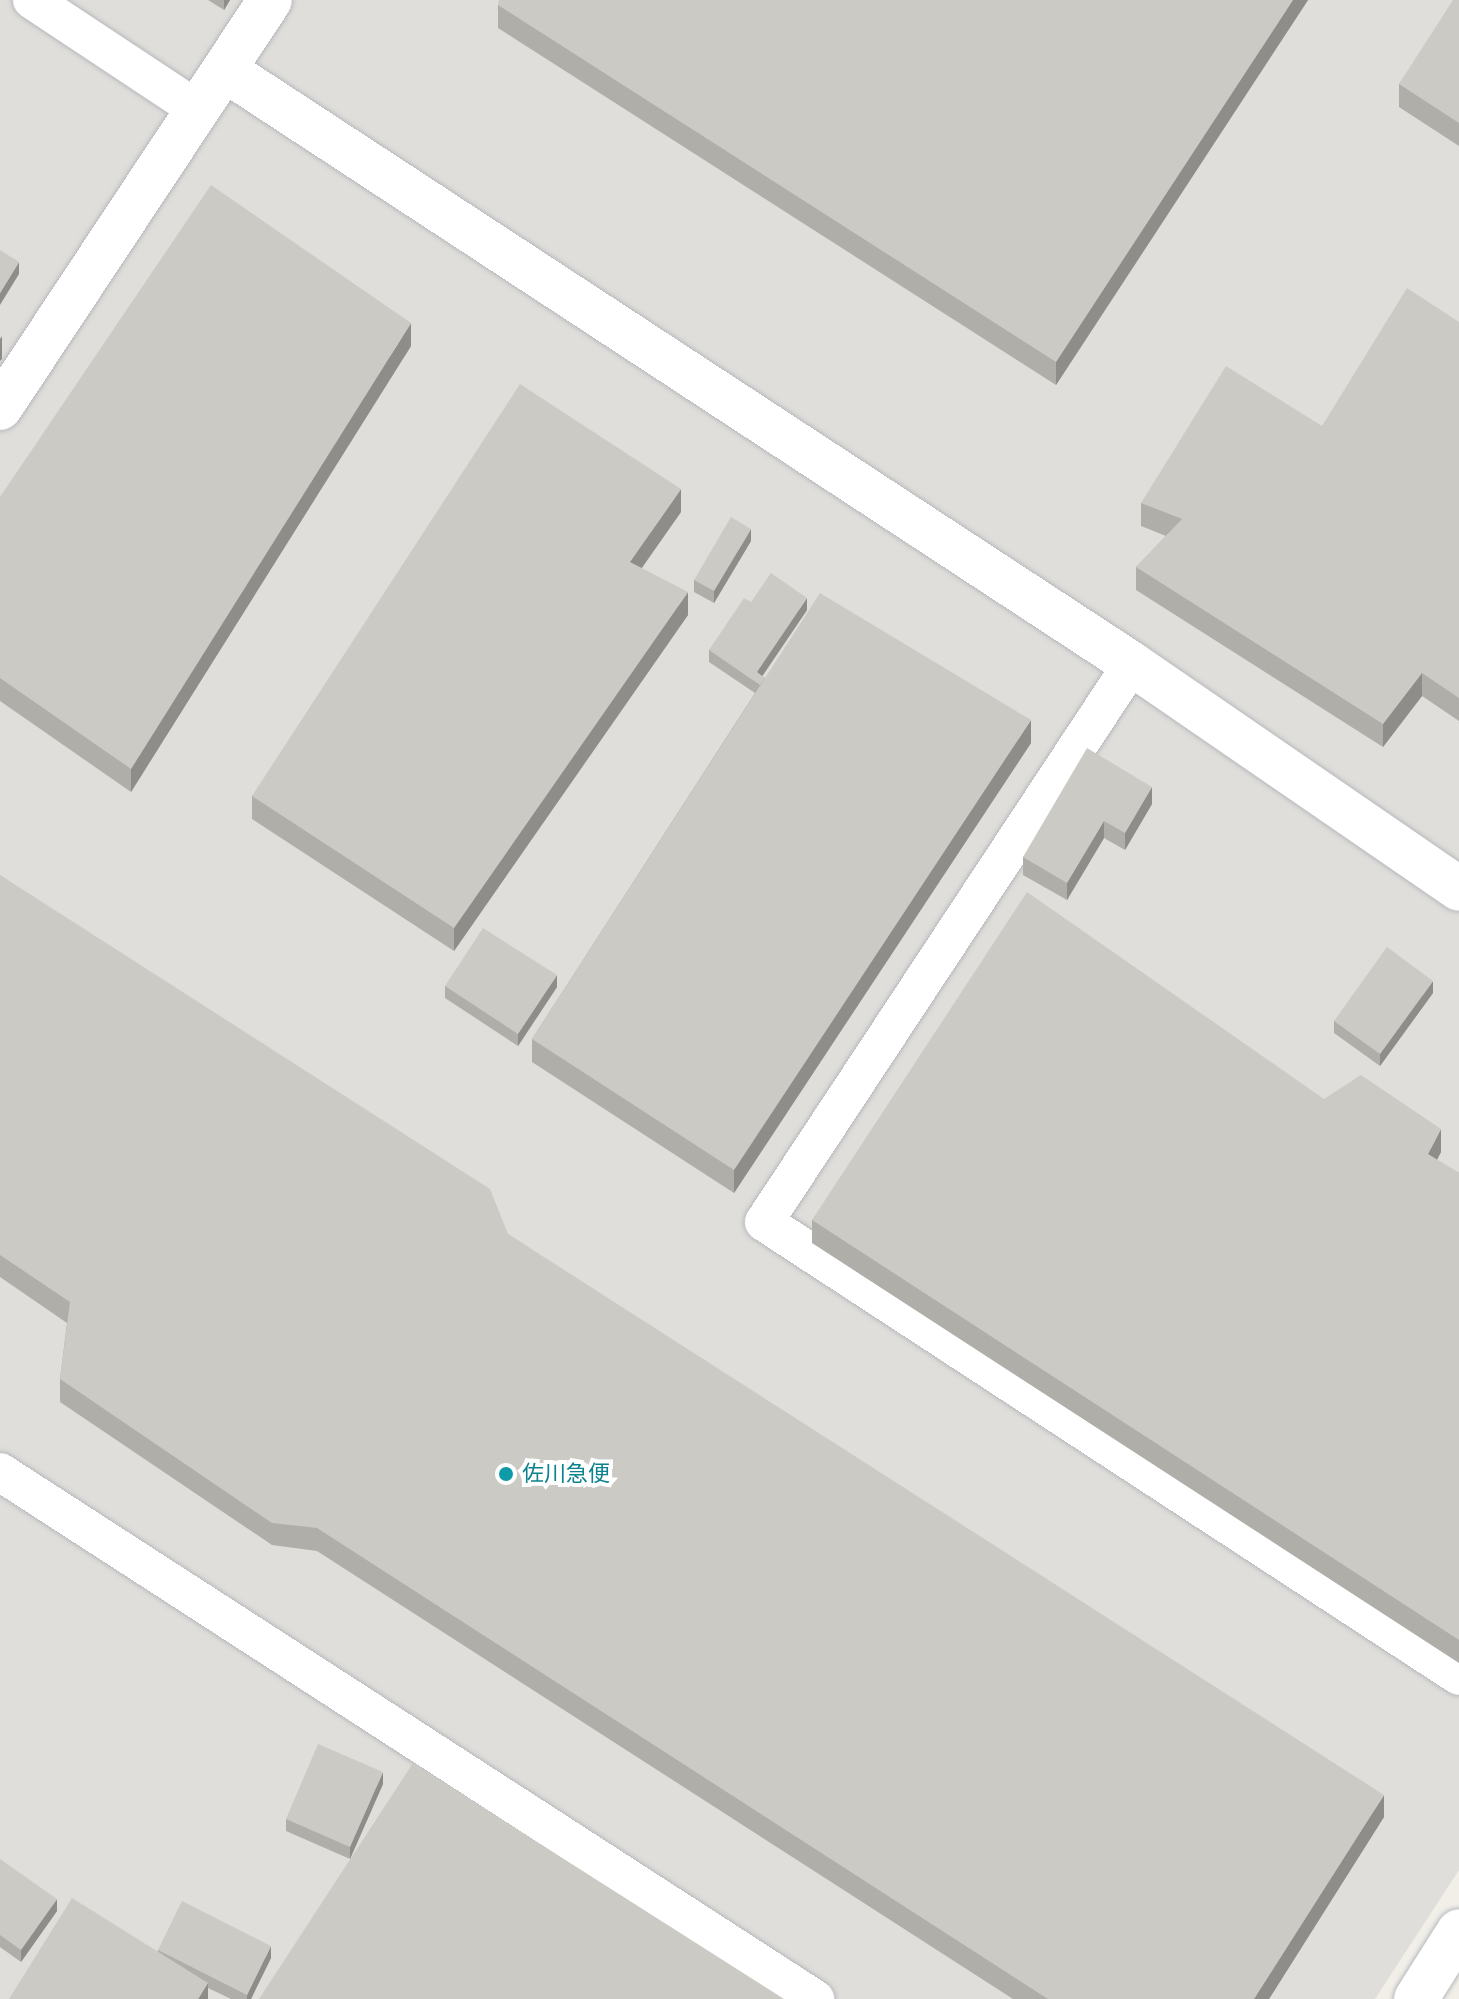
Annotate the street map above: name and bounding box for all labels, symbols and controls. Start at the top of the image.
place label: 佐川急便 [522,1461,610,1487]
marker: 佐川急便 [497,1465,515,1483]

